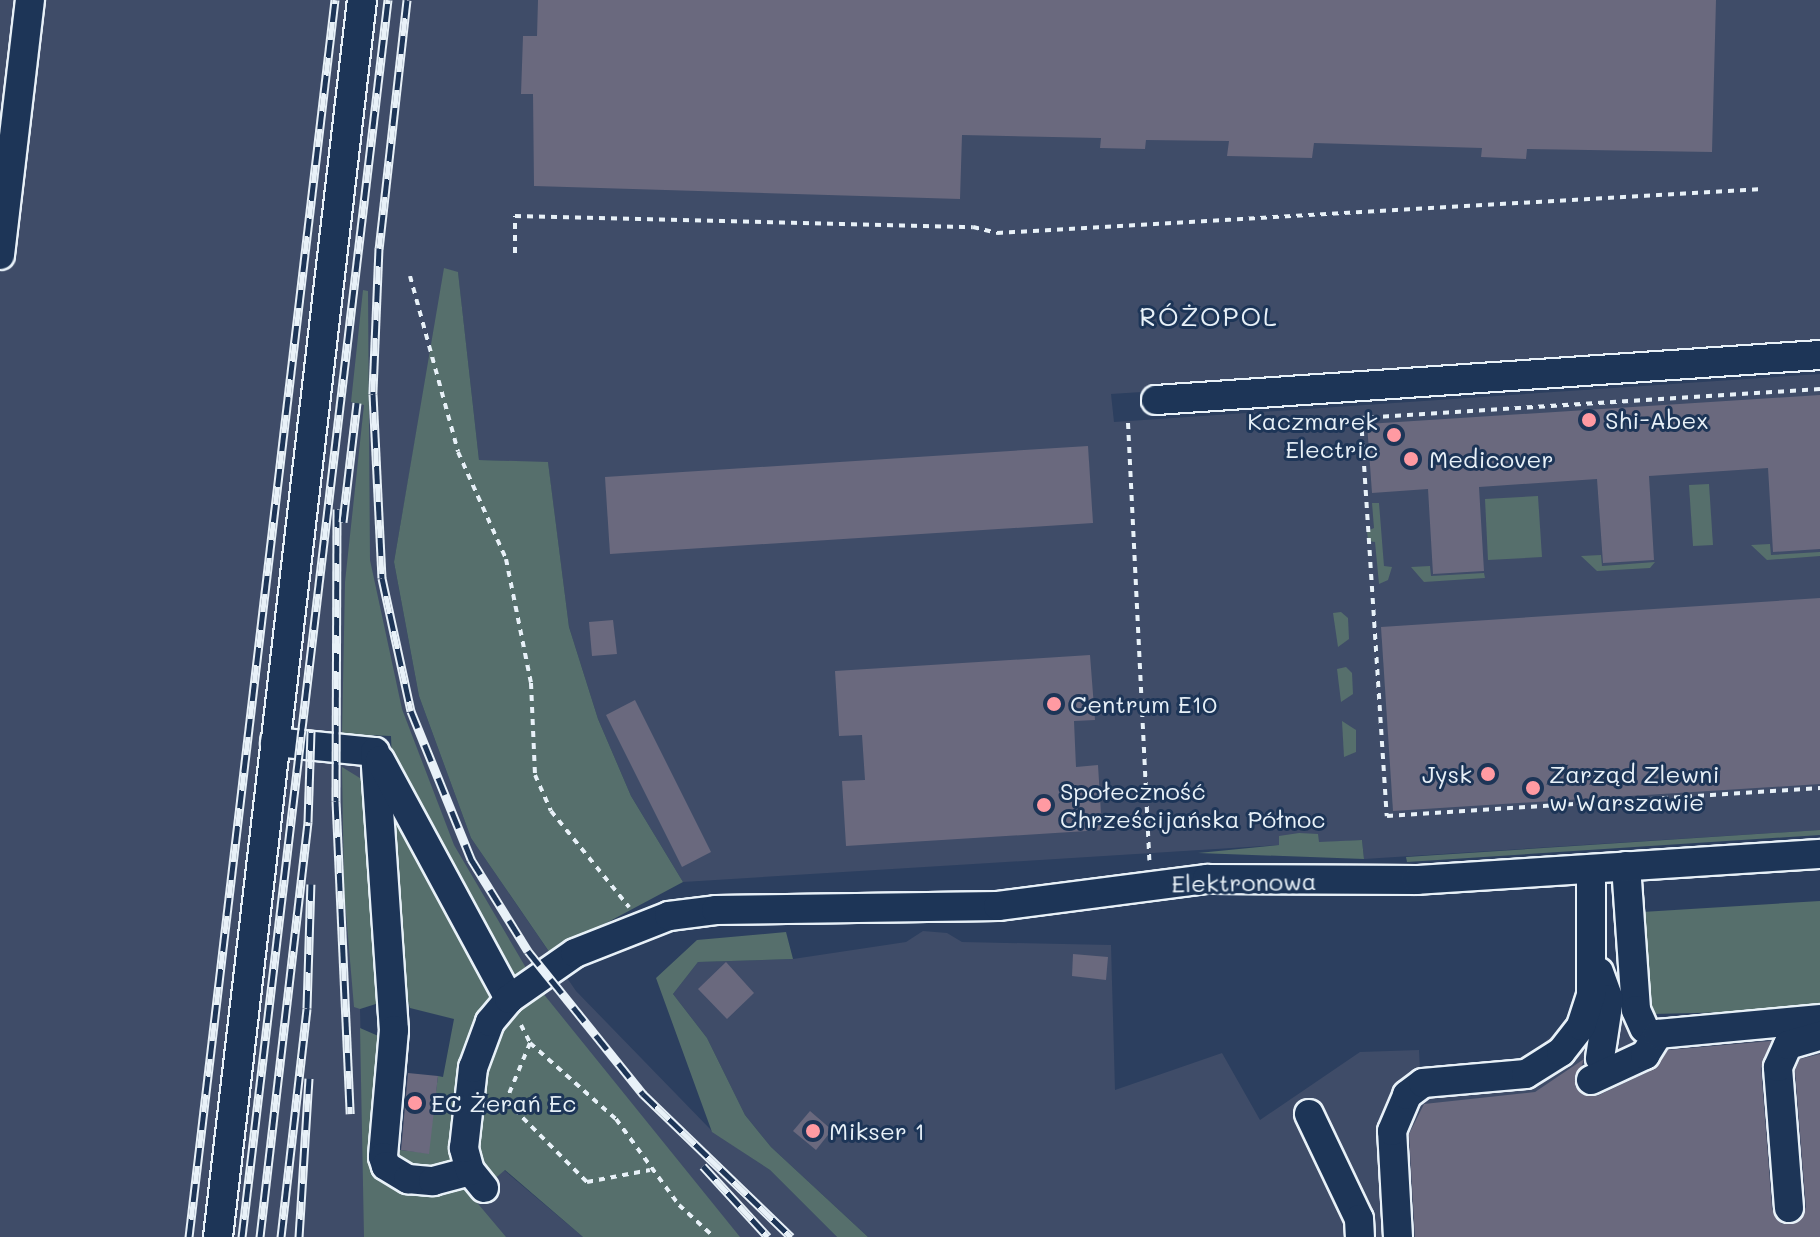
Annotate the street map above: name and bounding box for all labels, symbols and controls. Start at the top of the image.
district label: RÓŻOPOL [1139,301,1279,333]
place label: Shi-Abex [1605,406,1708,434]
place label: Kaczmarek Electric [1247,407,1378,463]
marker: Shi-Abex [1580,411,1598,429]
marker: Kaczmarek Electric [1385,426,1403,444]
place label: Medicover [1429,445,1553,473]
marker: Medicover [1400,448,1422,470]
place label: Centrum E10 [1070,690,1217,718]
marker: Centrum E10 [1045,695,1063,713]
place label: Jysk [1422,760,1472,788]
place label: Zarząd Zlewni w Warszawie [1549,760,1720,816]
marker: Jysk [1479,765,1497,783]
place label: Społeczność Chrześcijańska Północ [1060,777,1325,833]
marker: Zarząd Zlewni w Warszawie [1524,779,1542,797]
marker: Społeczność Chrześcijańska Północ [1035,796,1053,814]
street label: Elektronowa [1171,866,1317,898]
place label: EC Żerań Ec [431,1089,576,1117]
marker: EC Żerań Ec [406,1094,424,1112]
place label: Mikser 1 [829,1117,925,1145]
marker: Mikser 1 [804,1122,822,1140]

